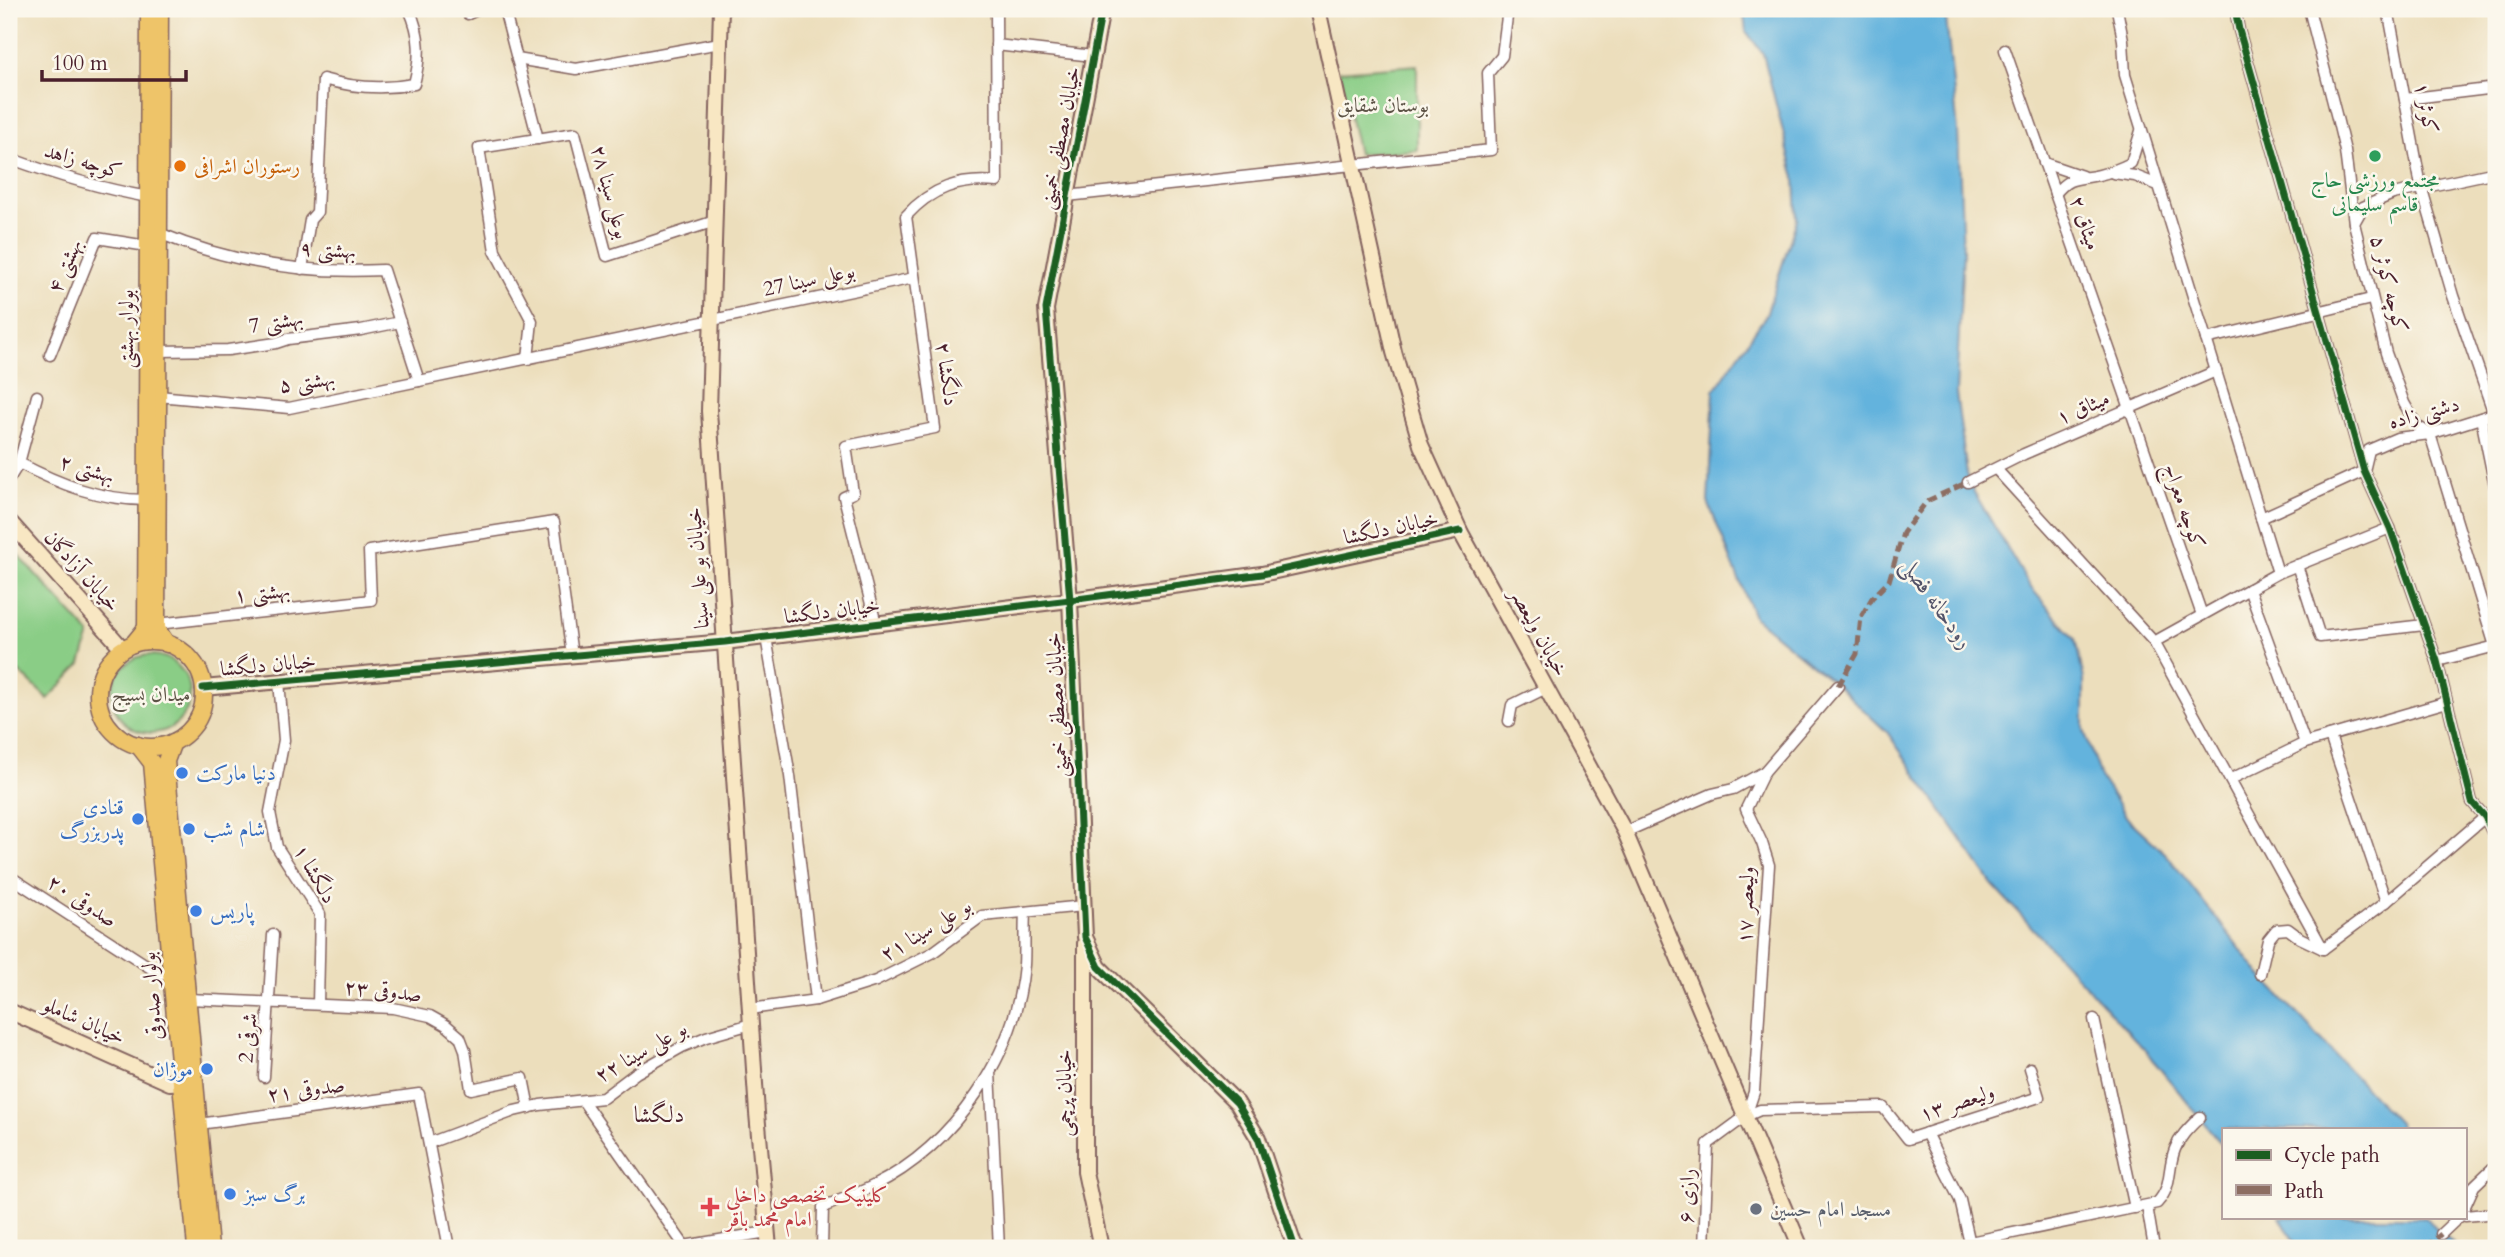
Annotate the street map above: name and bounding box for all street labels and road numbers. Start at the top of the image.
street label: خیابان مصطفی خمینی [1032,64,1088,212]
street label: کوثر ۱ [2407,80,2445,136]
street label: کوچه زاهد [41,136,125,186]
street label: بوعلی سینا ۲۸ [583,142,636,242]
street label: میثاق ۲ [2062,192,2108,254]
street label: کوچه کوثر ۵ [2363,232,2415,336]
street label: بهشتی ۴ [41,234,89,298]
street label: بهشتی ۹ [299,234,357,266]
street label: بوعلی سینا 27 [760,256,858,305]
street label: بولوار بهشتی [112,289,141,369]
street label: بهشتی 7 [247,303,305,341]
street label: دلگشا ۲ [928,340,966,408]
street label: بهشتی ۵ [277,364,337,400]
street label: میثاق ۱ [2052,384,2114,432]
street label: دشتی زاده [2385,390,2463,436]
street label: بهشتی ۲ [56,447,118,491]
street label: کوچه معراج [2152,459,2212,554]
street label: خیابان دلگشا [1341,504,1441,552]
street label: خیابان بو علی سینا [679,506,718,630]
street label: خیابان آزادگان [37,524,127,618]
street label: بهشتی ۱ [232,576,292,610]
street label: خیابان ولیعصر [1502,581,1575,682]
street label: خیابان دلگشا [782,591,882,631]
street label: خیابان مصطفی خمینی [1039,632,1075,778]
street label: خیابان دلگشا [219,646,317,684]
street label: دلگشا ۱ [286,839,344,909]
street label: ولیعصر ۱۷ [1730,866,1762,944]
street label: صدوقی ۲۰ [41,868,123,934]
street label: بو علی سینا ۲۱ [875,891,978,970]
street label: بولوار صدوقی [134,951,170,1041]
street label: صدوقی ۲۳ [343,972,423,1010]
street label: خیابان شاملو [37,989,130,1052]
street label: شرقی 2 [231,1012,265,1064]
street label: بو علی سینا ۲۲ [590,1014,693,1091]
street label: خیابان پرچمی [1050,1049,1079,1137]
street label: صدوقی ۲۱ [265,1070,347,1110]
street label: ولیعصر ۱۳ [1916,1077,1998,1129]
street label: رازی ۶ [1672,1168,1702,1224]

